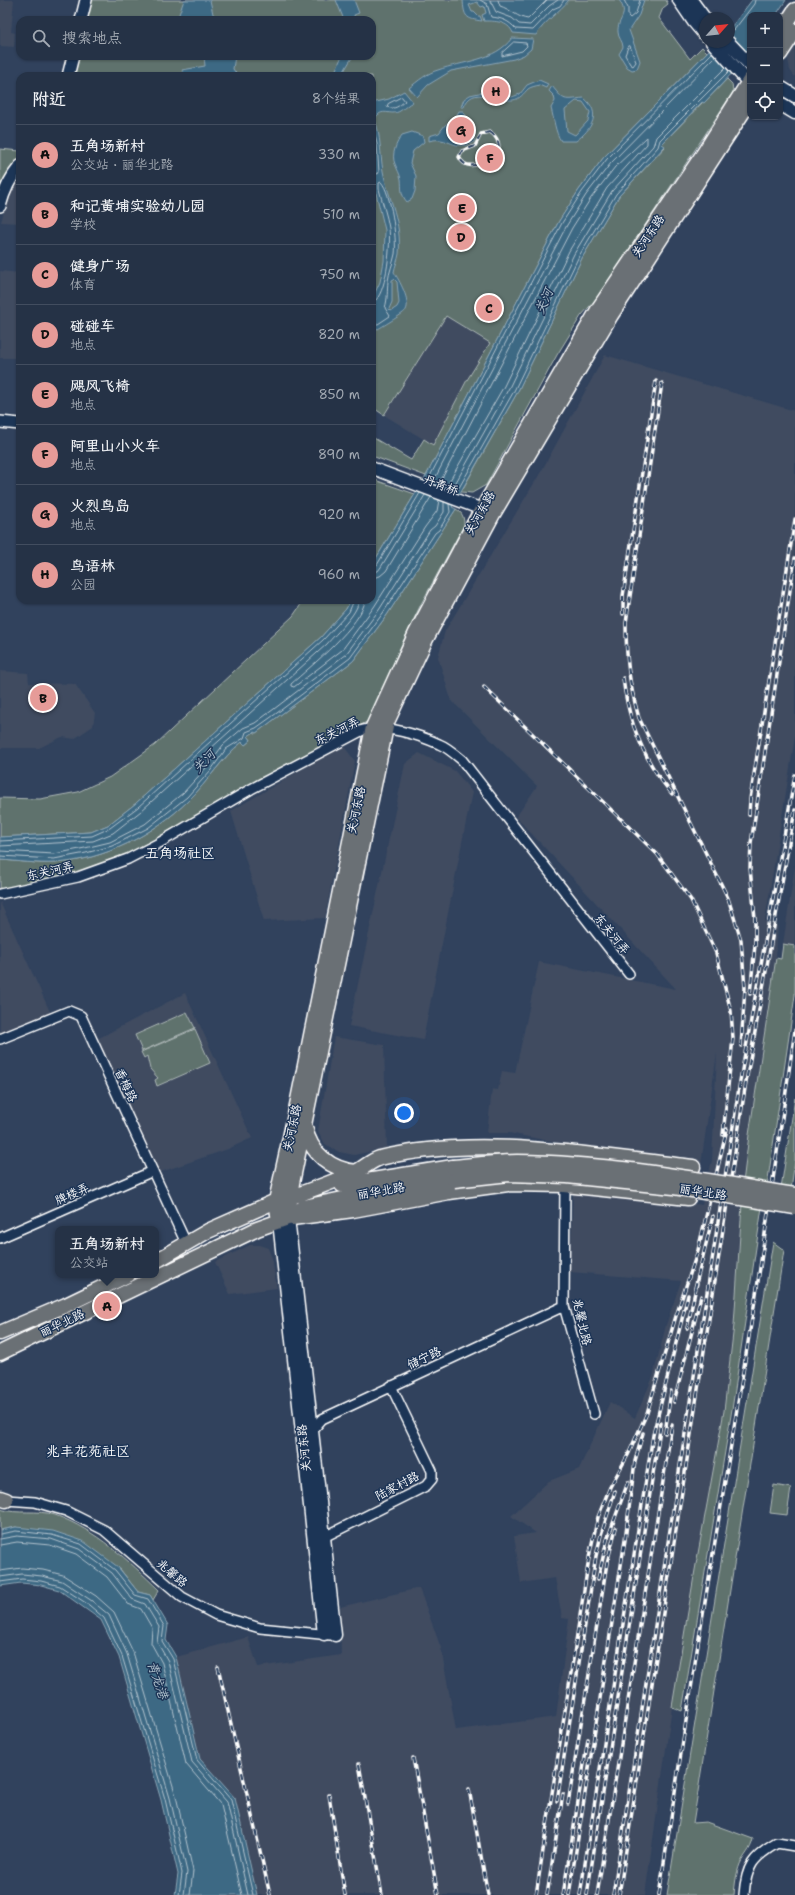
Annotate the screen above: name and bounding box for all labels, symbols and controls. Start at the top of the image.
north arrow [699,12,735,48]
map controls [747,12,783,120]
button: + [747,12,783,48]
search box [16,16,376,60]
icon: search [30,27,52,49]
text: 搜索地点 [62,28,122,48]
button: − [747,48,783,84]
pin: H [483,76,509,106]
button: locate [747,84,783,120]
text: 附近 [32,88,66,110]
text: 8个结果 [312,90,360,107]
pin: G [448,115,474,145]
text: 五角场新村 [70,136,145,156]
pin: F [477,143,503,173]
text: A [40,146,50,163]
text: 330 m [318,146,360,163]
text: 公交站 · 丽华北路 [70,156,174,173]
pin: E [449,193,475,223]
text: 和记黄埔实验幼儿园 [70,196,205,216]
text: B [41,206,49,223]
text: 510 m [323,206,360,223]
street label: 关河东路 [628,212,668,260]
text: 学校 [70,216,96,233]
pin: D [448,222,474,252]
text: 健身广场 [70,256,130,276]
text: C [41,266,49,283]
text: 750 m [319,266,360,283]
text: 体育 [70,276,96,293]
water label: 关河 [531,284,558,316]
pin: C [476,293,502,323]
text: 碰碰车 [70,316,115,336]
text: D [40,326,50,343]
text: 820 m [318,326,360,343]
text: 地点 [70,336,96,353]
text: 飓风飞椅 [70,376,130,396]
text: E [41,386,49,403]
text: 850 m [319,386,360,403]
text: 地点 [70,396,96,413]
text: 阿里山小火车 [70,436,160,456]
text: F [41,446,49,463]
text: 890 m [318,446,360,463]
text: 地点 [70,456,96,473]
street label: 丹青桥 [421,471,462,499]
street label: 关河东路 [461,488,499,538]
text: 火烈鸟岛 [70,496,130,516]
text: G [40,506,50,523]
text: 920 m [318,506,360,523]
text: 地点 [70,516,96,533]
text: 鸟语林 [70,556,115,576]
text: H [40,566,50,583]
text: 960 m [318,566,360,583]
text: 公园 [70,576,96,593]
pin: B [30,683,56,713]
street label: 东关河弄 [312,713,362,749]
water label: 关河 [189,744,221,776]
street label: 关河东路 [343,785,369,835]
district label: 五角场社区 [145,844,215,862]
street label: 东关河弄 [25,858,75,884]
street label: 东关河弄 [591,910,633,958]
street label: 香梅路 [111,1065,141,1105]
street label: 关河东路 [279,1103,305,1153]
your location [394,1103,414,1123]
street label: 牌楼弄 [52,1179,92,1209]
street label: 丽华北路 [356,1179,406,1203]
street label: 丽华北路 [678,1180,728,1204]
popup [55,1226,159,1278]
text: 五角场新村 [69,1234,145,1254]
text: 公交站 [69,1254,109,1271]
pin: A [94,1291,120,1321]
street label: 兆馨北路 [569,1297,595,1347]
street label: 丽华北路 [37,1306,87,1340]
street label: 储宁路 [404,1343,444,1373]
street label: 关河东路 [294,1423,314,1473]
district label: 兆丰花苑社区 [46,1442,130,1460]
street label: 陆家村路 [372,1468,422,1504]
street label: 兆馨路 [153,1555,191,1591]
water label: 青龙港 [144,1659,173,1703]

